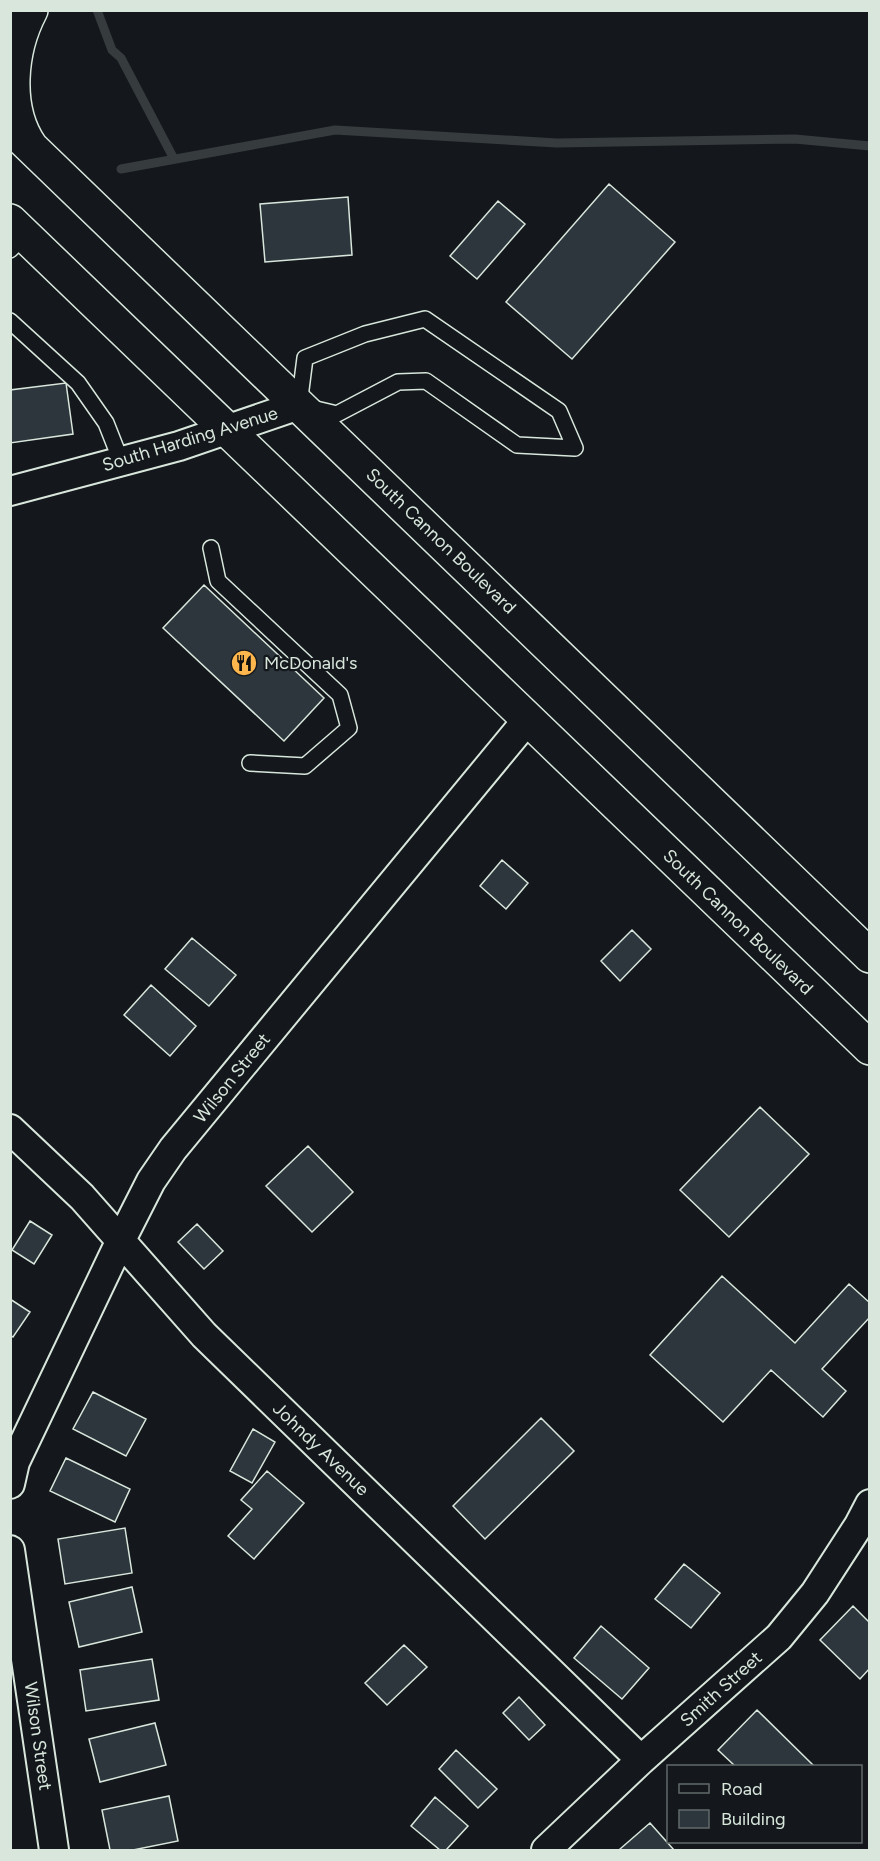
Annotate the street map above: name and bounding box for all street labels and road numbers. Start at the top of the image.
street label: South Harding Avenue [100,402,281,476]
street label: South Cannon Boulevard [361,464,521,618]
street label: South Cannon Boulevard [658,845,818,999]
street label: Wilson Street [189,1029,275,1127]
street label: Johndy Avenue [268,1398,374,1500]
street label: Smith Street [676,1646,766,1731]
street label: Wilson Street [20,1680,57,1792]

